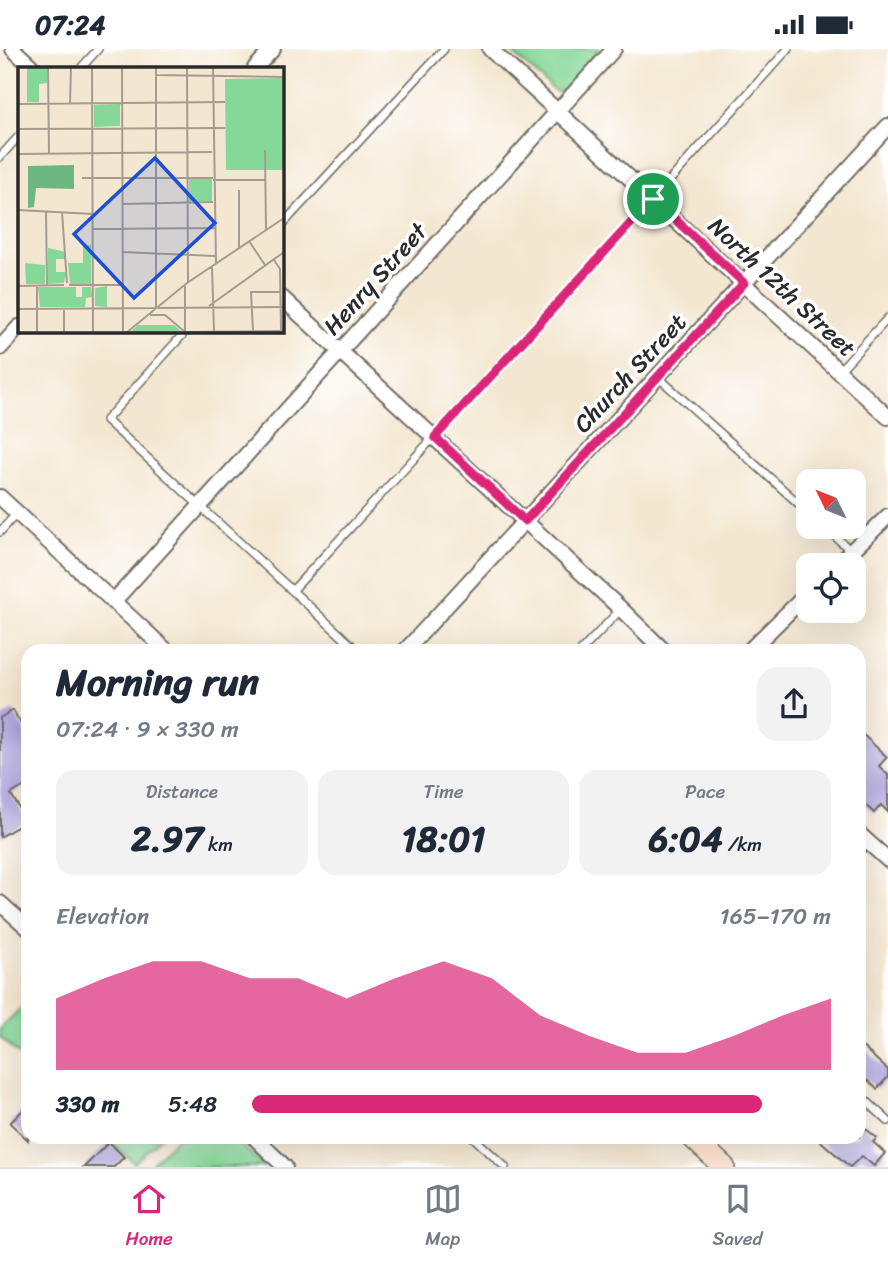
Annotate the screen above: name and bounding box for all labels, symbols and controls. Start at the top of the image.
text: 07:24 [35,2,105,48]
inset map [18,67,284,333]
pin [623,169,683,229]
icon: arrive [634,180,672,218]
street label: North 12th Street [698,206,866,368]
street label: Henry Street [312,212,438,345]
street label: Church Street [563,303,697,443]
north arrow [796,469,866,539]
map controls [796,469,866,623]
button: locate [796,553,866,623]
text: Morning run [56,649,259,716]
button: share [757,667,831,741]
text: 07:24 · 9 × 330 m [56,709,239,750]
text: Distance [146,775,218,808]
text: Time [423,775,464,808]
text: Pace [685,775,725,808]
text: 2.97 [131,808,203,870]
text: 18:01 [402,808,485,870]
text: 6:04 [648,808,723,870]
text: km [203,828,233,861]
text: /km [723,828,762,861]
text: Elevation [56,896,149,937]
text: 165–170 m [720,896,831,937]
text: 330 m [56,1084,119,1125]
text: 5:48 [168,1084,217,1125]
tab: Home [125,1180,173,1255]
tab: Map [424,1180,462,1255]
tab: Saved [713,1180,763,1255]

